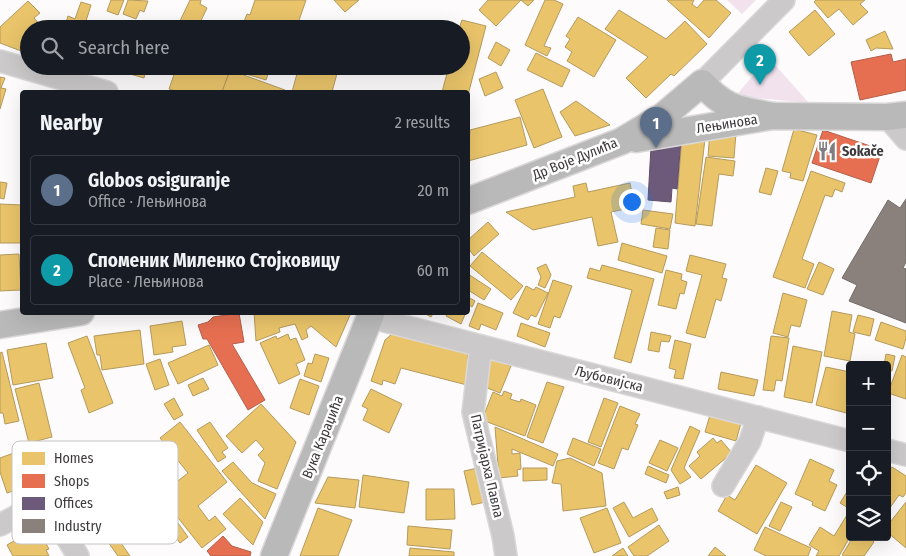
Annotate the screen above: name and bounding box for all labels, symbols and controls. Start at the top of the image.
search box [20,20,470,75]
icon: search [38,34,66,62]
text: Search here [78,36,170,59]
pin: 2 [744,44,776,85]
pin: 1 [640,107,672,148]
text: Nearby [40,110,102,136]
street label: Лењинова [695,111,759,137]
text: 2 results [395,113,450,132]
street label: Др Воје Дулића [529,134,620,184]
restaurant icon: Sokače [816,140,838,162]
place label: Sokače [842,143,884,160]
text: Globos osiguranje [88,169,230,192]
text: 1 [54,181,60,200]
text: 20 m [418,181,449,200]
your location [619,189,645,215]
text: Office · Лењинова [88,192,207,211]
text: Споменик Миленко Стојковицу [88,249,340,272]
text: 2 [53,261,61,280]
text: 60 m [417,261,449,280]
text: Place · Лењинова [88,272,204,291]
map controls [846,361,891,541]
button: + [846,361,891,406]
street label: Љубовијска [573,362,645,396]
street label: Вука Караџића [299,393,347,481]
button: − [846,406,891,451]
street label: Патријарха Павла [467,413,507,520]
legend [12,441,178,544]
text: Homes [54,450,94,467]
button: locate [846,451,891,496]
text: Shops [54,473,89,490]
text: Offices [54,495,93,512]
button: layers [846,496,891,541]
text: Industry [54,518,102,535]

